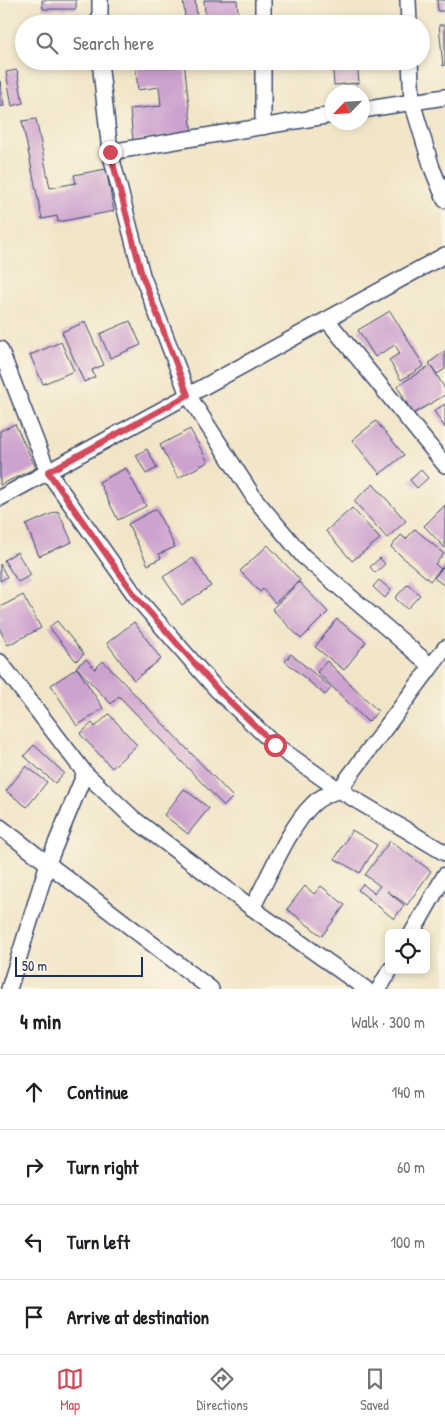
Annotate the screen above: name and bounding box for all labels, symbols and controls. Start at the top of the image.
search box [15,15,430,70]
icon: search [33,29,61,57]
text: Search here [73,30,154,56]
north arrow [325,85,370,130]
route end [99,141,122,164]
route start [264,734,287,757]
map controls [385,929,430,974]
button: locate [385,929,430,974]
scale bar [15,954,142,977]
text: 50 m [22,956,47,975]
text: 4 min [20,1007,61,1036]
text: Walk · 300 m [351,1011,425,1033]
icon: ahead [20,1078,48,1106]
text: Continue [67,1079,128,1105]
text: 140 m [391,1081,425,1103]
icon: right [20,1153,48,1181]
text: Turn right [67,1154,138,1180]
text: 60 m [397,1156,425,1178]
icon: left [20,1228,48,1256]
text: Turn left [67,1229,130,1255]
text: 100 m [390,1231,425,1253]
icon: arrive [20,1303,48,1331]
text: Arrive at destination [67,1304,209,1330]
tab: Map [56,1365,84,1414]
tab: Directions [196,1365,248,1414]
tab: Saved [360,1365,389,1414]

